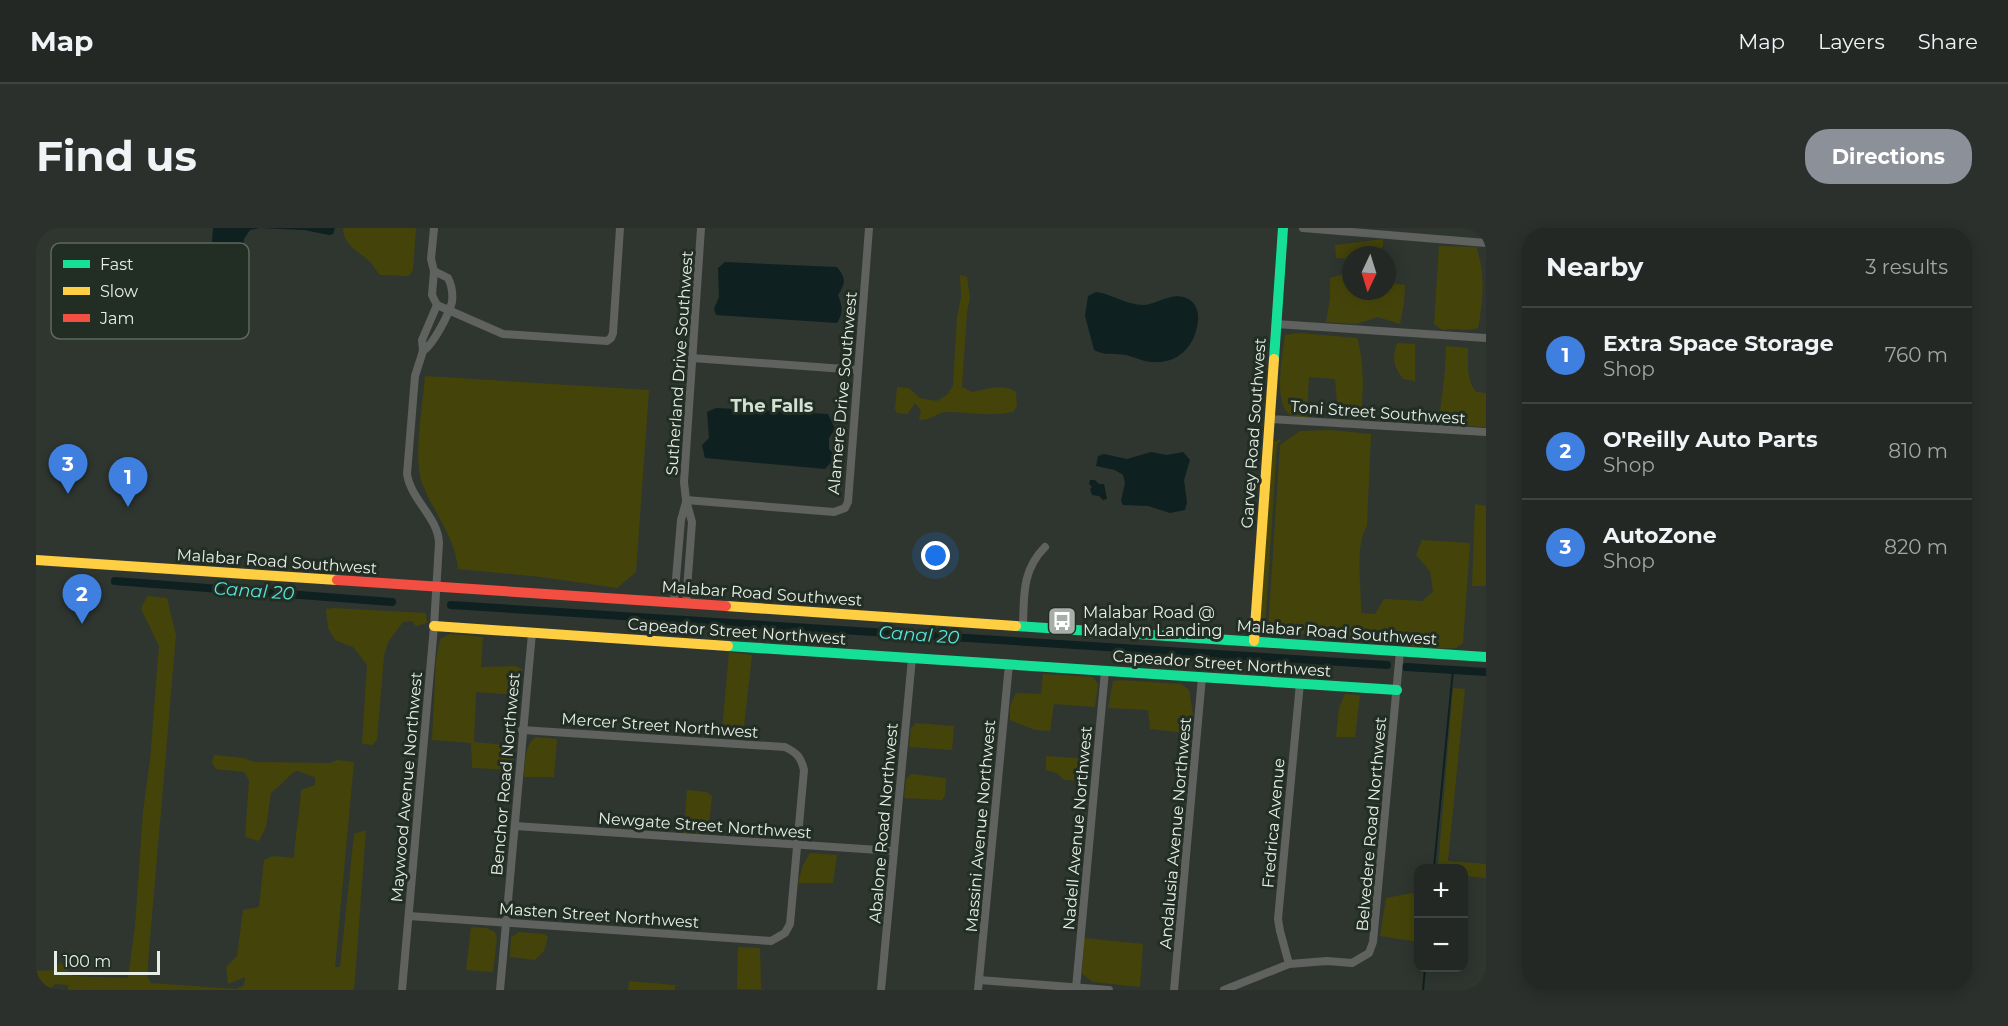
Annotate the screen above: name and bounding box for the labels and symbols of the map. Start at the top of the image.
legend [51,243,249,339]
north arrow [1342,246,1396,300]
street label: Sutherland Drive Southwest [662,250,697,476]
text: Fast [100,255,134,274]
text: Slow [100,282,138,301]
street label: Alamere Drive Southwest [824,290,861,495]
text: Jam [99,309,134,328]
street label: Garvey Road Southwest [1237,337,1270,529]
district label: The Falls [731,395,814,417]
street label: Toni Street Southwest [1290,397,1467,428]
pin: 3 [48,444,87,494]
pin: 1 [108,458,148,507]
your location [921,541,950,570]
street label: Malabar Road Southwest [176,545,378,578]
pin: 2 [62,574,102,624]
water label: Canal 20 [213,577,295,605]
street label: Malabar Road Southwest [661,577,863,610]
place label: Malabar Road @ Madalyn Landing [1083,603,1223,640]
bus stop icon: Malabar Road @ Madalyn Landing [1046,605,1078,637]
street label: Capeador Street Northwest [627,614,847,649]
street label: Malabar Road Southwest [1236,616,1438,649]
water label: Canal 20 [878,621,960,649]
street label: Capeador Street Northwest [1112,646,1332,681]
street label: Maywood Avenue Northwest [387,671,426,903]
street label: Benchor Road Northwest [487,671,524,876]
street label: Mercer Street Northwest [561,709,760,742]
street label: Belvedere Road Northwest [1353,715,1390,932]
street label: Andalusia Avenue Northwest [1156,716,1195,950]
street label: Massini Avenue Northwest [962,719,999,933]
street label: Abalone Road Northwest [865,721,902,924]
street label: Nadell Avenue Northwest [1059,725,1096,931]
street label: Fredrica Avenue [1258,757,1289,889]
street label: Newgate Street Northwest [598,809,813,842]
street label: Masten Street Northwest [498,899,700,932]
scale bar [54,948,160,976]

